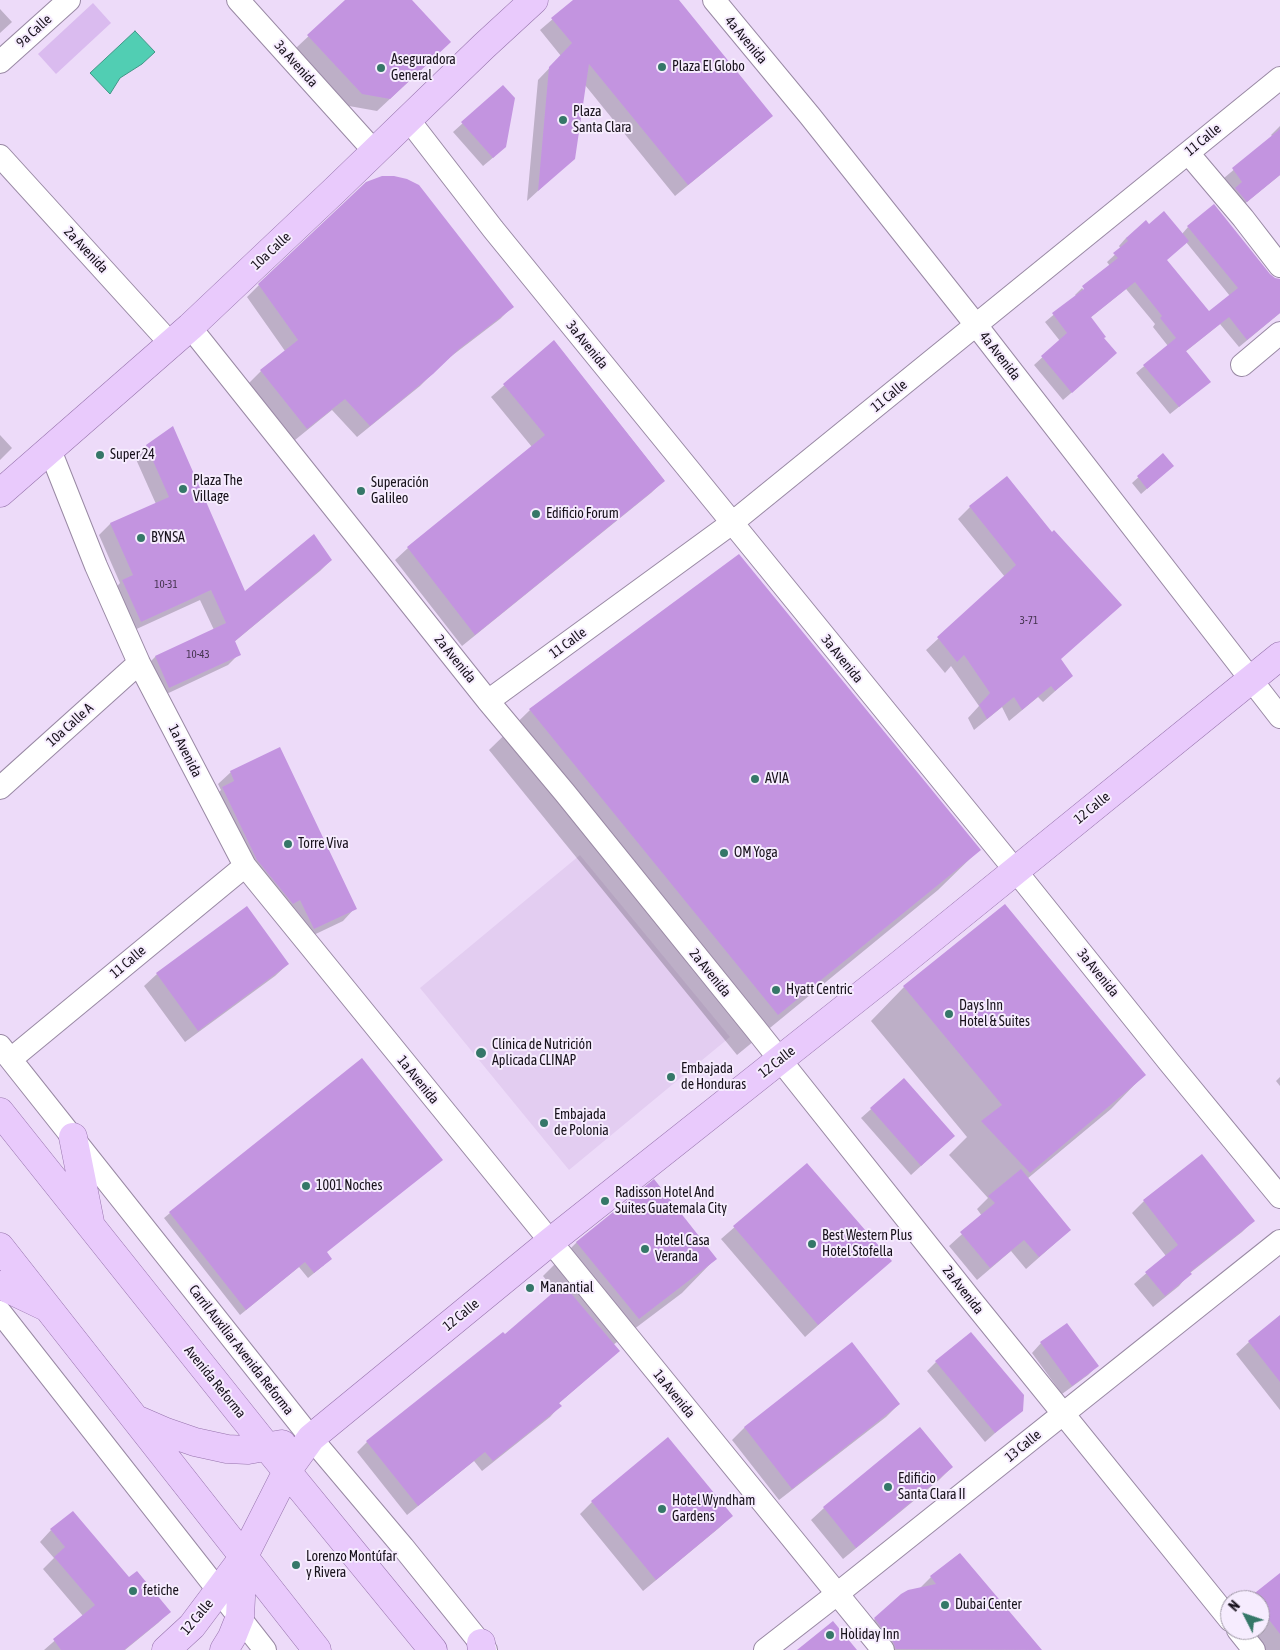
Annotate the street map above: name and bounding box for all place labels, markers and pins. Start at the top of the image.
place label: Aseguradora General [391,52,456,84]
place label: Plaza El Globo [672,59,745,75]
marker: Plaza El Globo [656,61,668,73]
marker: Aseguradora General [375,62,387,74]
place label: Plaza Santa Clara [573,104,632,136]
marker: Plaza Santa Clara [557,114,569,126]
place label: Super 24 [110,447,155,463]
marker: Super 24 [94,449,106,461]
place label: Plaza The Village [193,473,243,506]
place label: Superación Galileo [371,475,429,508]
marker: Plaza The Village [177,483,189,495]
marker: Superación Galileo [355,485,367,497]
place label: Edificio Forum [546,506,619,522]
marker: Edificio Forum [530,508,542,520]
place label: BYNSA [151,530,185,546]
marker: BYNSA [135,532,147,544]
place label: AVIA [765,771,789,787]
marker: AVIA [749,773,761,785]
place label: Torre Viva [298,836,349,852]
marker: Torre Viva [282,838,294,850]
place label: OM Yoga [734,845,778,861]
marker: OM Yoga [718,847,730,859]
place label: Hyatt Centric [786,982,852,998]
marker: Hyatt Centric [770,984,782,996]
place label: Days Inn Hotel & Suites [959,998,1030,1030]
marker: Days Inn Hotel & Suites [943,1008,955,1020]
place label: Clínica de Nutrición Aplicada CLINAP [492,1037,592,1070]
marker: Clínica de Nutrición Aplicada CLINAP [474,1046,488,1060]
place label: Embajada de Honduras [681,1061,746,1094]
marker: Embajada de Honduras [665,1071,677,1083]
place label: Embajada de Polonia [554,1107,609,1140]
marker: Embajada de Polonia [538,1117,550,1129]
place label: 1001 Noches [316,1178,382,1194]
marker: 1001 Noches [300,1180,312,1192]
place label: Radisson Hotel And Suites Guatemala City [615,1185,727,1218]
marker: Radisson Hotel And Suites Guatemala City [599,1195,611,1207]
place label: Best Western Plus Hotel Stofella [822,1228,912,1260]
place label: Hotel Casa Veranda [655,1233,710,1266]
marker: Best Western Plus Hotel Stofella [806,1238,818,1250]
marker: Hotel Casa Veranda [639,1243,651,1255]
place label: Manantial [540,1280,593,1296]
marker: Manantial [524,1282,536,1294]
place label: Edificio Santa Clara II [898,1471,966,1504]
marker: Edificio Santa Clara II [882,1481,894,1493]
place label: Hotel Wyndham Gardens [672,1493,755,1525]
marker: Hotel Wyndham Gardens [656,1503,668,1515]
place label: Lorenzo Montúfar y Rivera [306,1549,397,1581]
marker: Lorenzo Montúfar y Rivera [290,1559,302,1571]
place label: fetiche [143,1583,179,1599]
marker: fetiche [127,1585,139,1597]
place label: Dubai Center [955,1597,1022,1613]
marker: Dubai Center [939,1599,951,1611]
place label: Holiday Inn [840,1627,900,1643]
marker: Holiday Inn [824,1629,836,1641]

